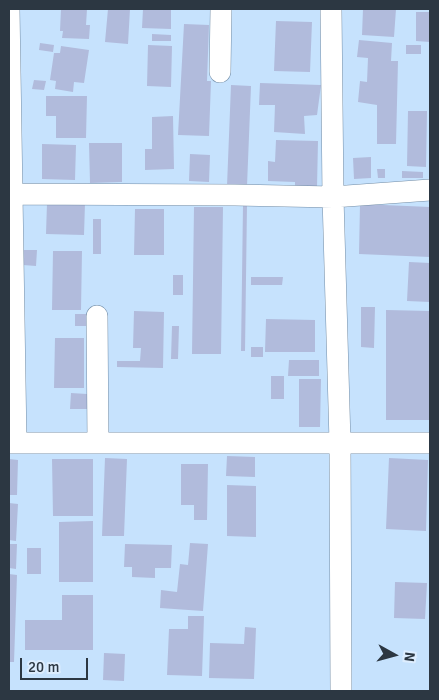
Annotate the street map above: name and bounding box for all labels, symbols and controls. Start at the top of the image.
north arrow [369,630,419,680]
scale bar [22,648,90,680]
text: N [400,651,418,663]
text: 20 m [28,658,59,676]

